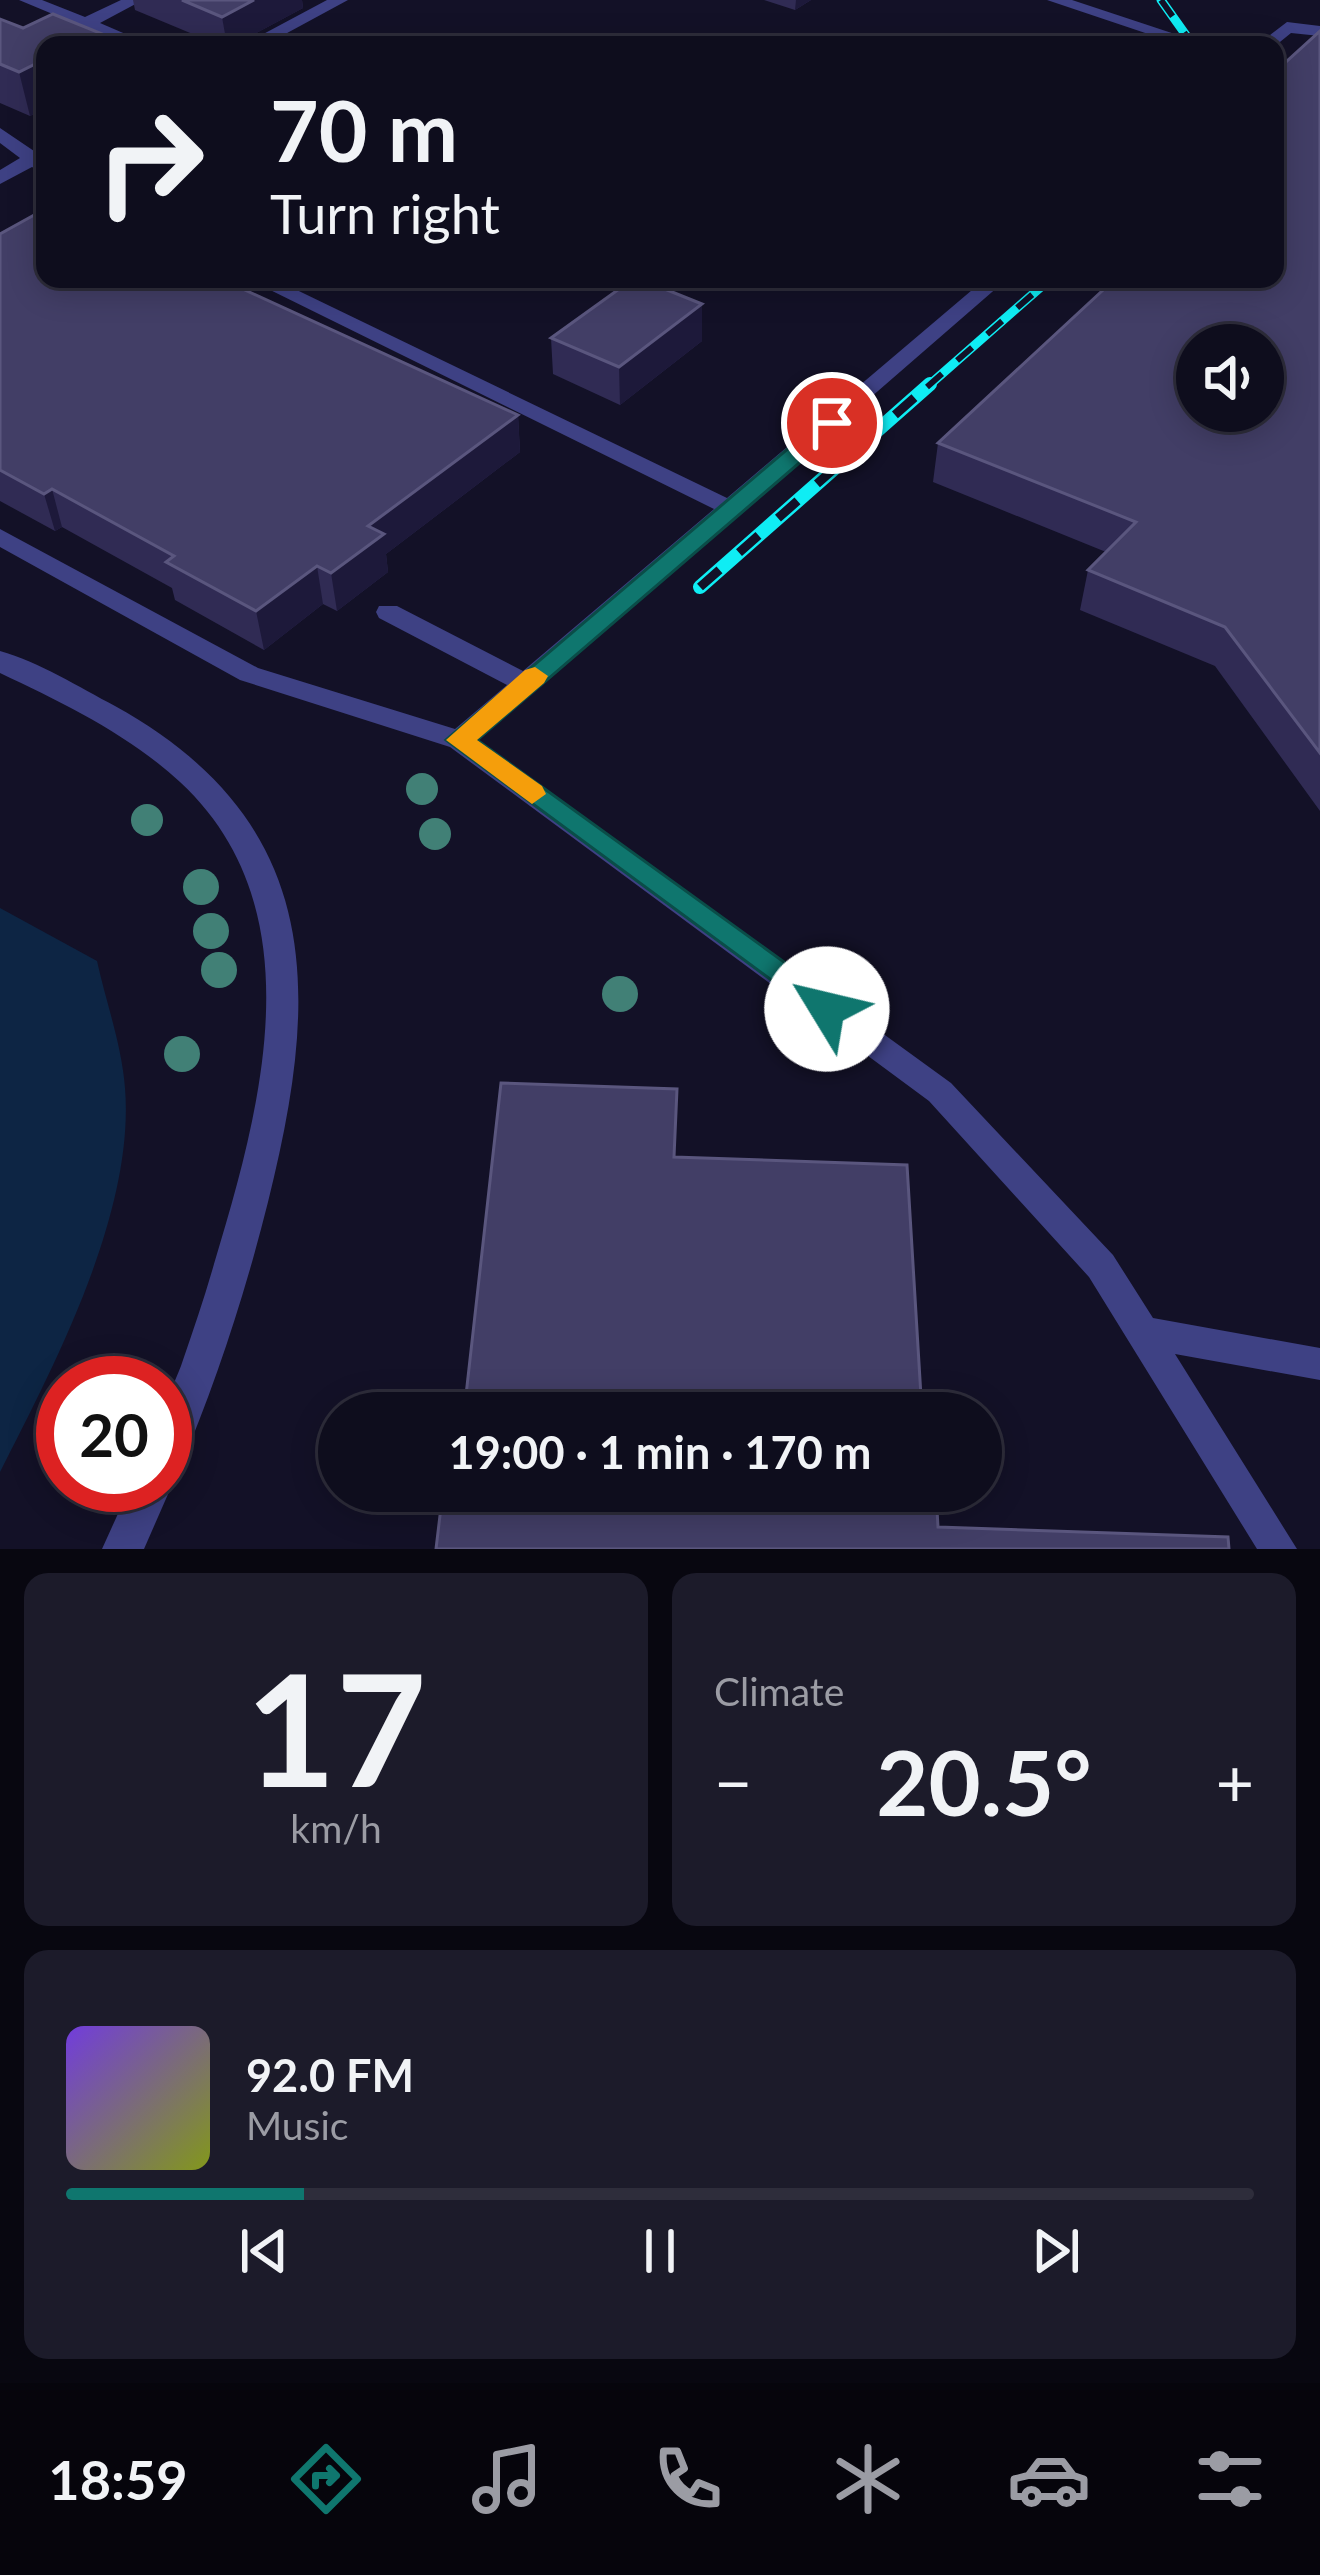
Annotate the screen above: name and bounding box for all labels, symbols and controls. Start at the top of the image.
text: 70 m [270,79,458,180]
icon: right [72,84,228,240]
text: Turn right [270,181,500,246]
map controls [1176,324,1284,432]
button: sound [1176,324,1284,432]
pin [781,372,883,474]
icon: arrive [799,390,865,456]
position arrow [764,946,890,1072]
speed limit sign: 20 [36,1356,192,1512]
text: 19:00 · 1 min · 170 m [449,1425,871,1479]
text: 17 [246,1633,426,1820]
text: Climate [714,1668,844,1714]
text: 20.5° [876,1727,1092,1835]
text: − [714,1742,752,1821]
text: + [1216,1742,1254,1821]
text: km/h [290,1805,382,1851]
text: 92.0 FM [246,2048,414,2102]
text: Music [246,2102,348,2148]
icon: previous [231,2218,297,2284]
icon: pause [627,2218,693,2284]
icon: next [1023,2218,1089,2284]
icon: directions [284,2437,368,2521]
icon: music [465,2437,549,2521]
icon: phone [646,2437,730,2521]
icon: climate [826,2437,910,2521]
icon: car [1007,2437,1091,2521]
icon: filters [1188,2437,1272,2521]
text: 18:59 [48,2447,188,2512]

